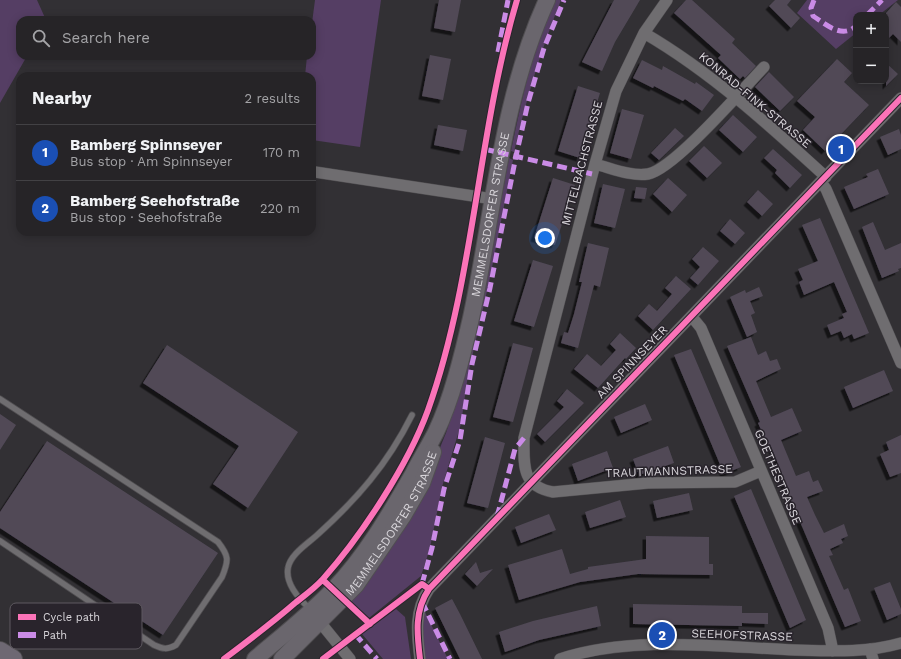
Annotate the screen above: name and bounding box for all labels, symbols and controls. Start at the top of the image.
map controls [853,12,889,84]
button: + [853,12,889,48]
search box [16,16,316,60]
icon: search [30,27,52,49]
text: Search here [62,29,150,47]
button: − [853,48,889,84]
street label: KONRAD-FINK-STRASSE [696,49,814,151]
text: Nearby [32,88,91,108]
text: 2 results [245,91,300,106]
street label: MITTELBACHSTRASSE [559,99,606,227]
street label: MEMMELSDORFER STRASSE [469,131,512,298]
pin: 1 [828,134,854,164]
text: Bamberg Spinnseyer [70,136,222,154]
text: 1 [42,145,48,160]
text: 170 m [263,145,300,160]
text: Bus stop · Am Spinnseyer [70,154,232,169]
text: Bamberg Seehofstraße [70,192,240,210]
text: 2 [41,201,49,216]
text: 220 m [260,201,300,216]
text: Bus stop · Seehofstraße [70,210,222,225]
your location [535,228,555,248]
street label: AM SPINNSEYER [594,323,670,401]
street label: GOETHESTRASSE [752,427,805,527]
street label: MEMMELSDORFER STRASSE [342,449,440,599]
street label: TRAUTMANNSTRASSE [605,462,733,480]
legend [10,603,142,649]
text: Cycle path [43,611,100,624]
pin: 2 [649,620,675,650]
street label: SEEHOFSTRASSE [691,626,793,644]
text: Path [43,629,67,642]

